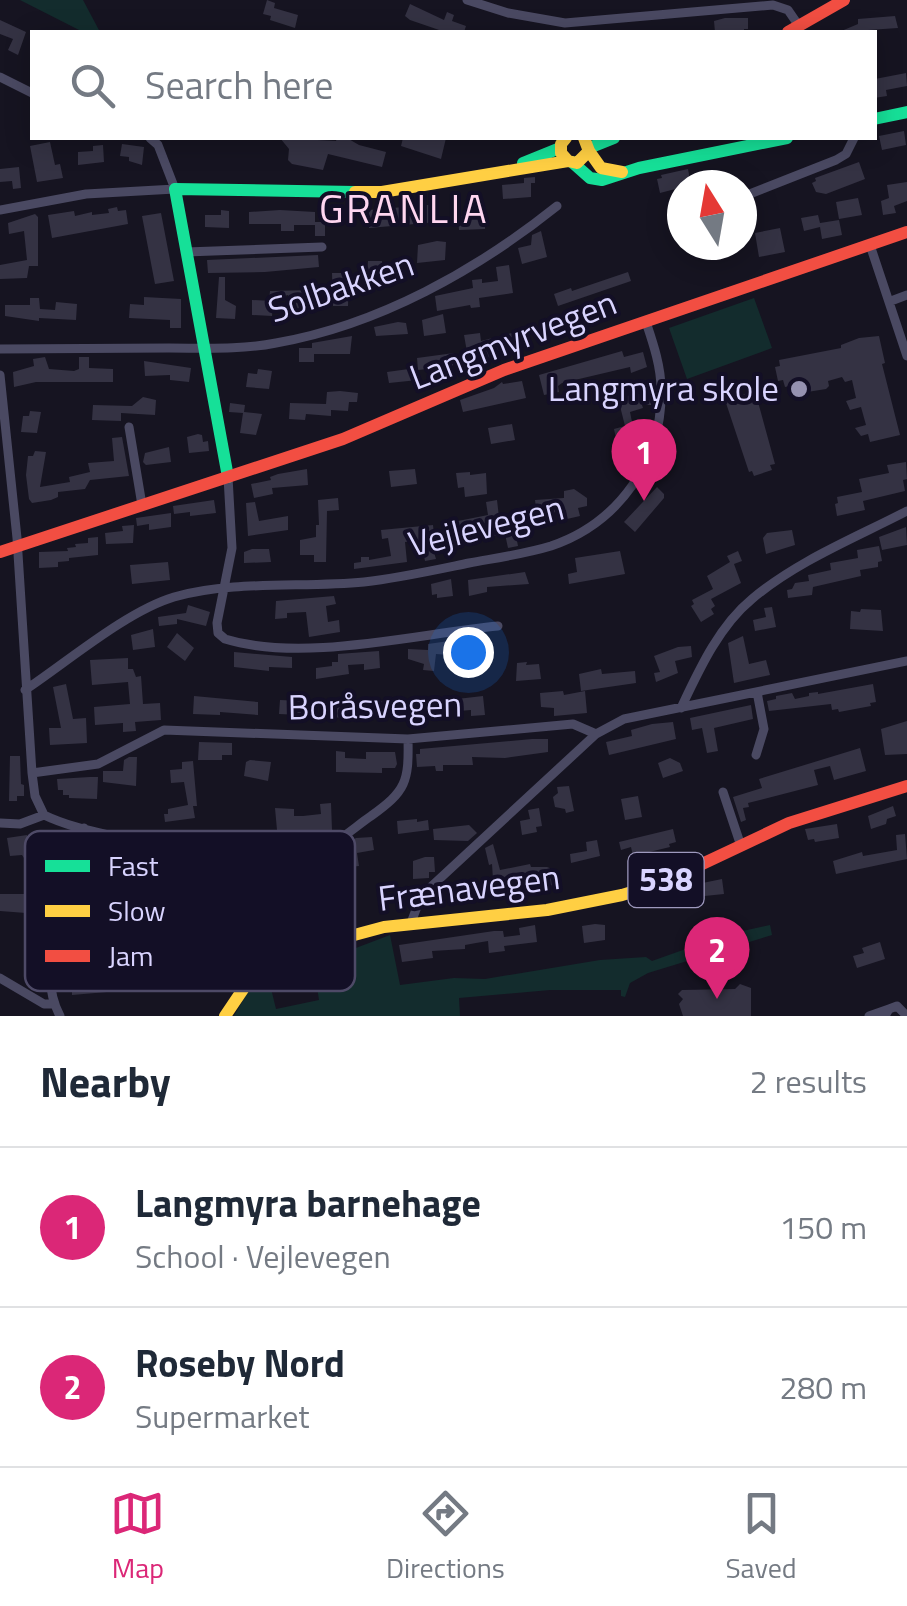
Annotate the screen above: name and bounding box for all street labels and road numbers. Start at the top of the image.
street label: Solbakken [260,236,421,336]
street label: Langmyrvegen [401,275,624,403]
street label: Vejlevegen [402,480,569,570]
street label: Boråsvegen [287,676,463,734]
street label: Frænavegen [375,849,563,925]
road number: 538 [628,853,704,907]

